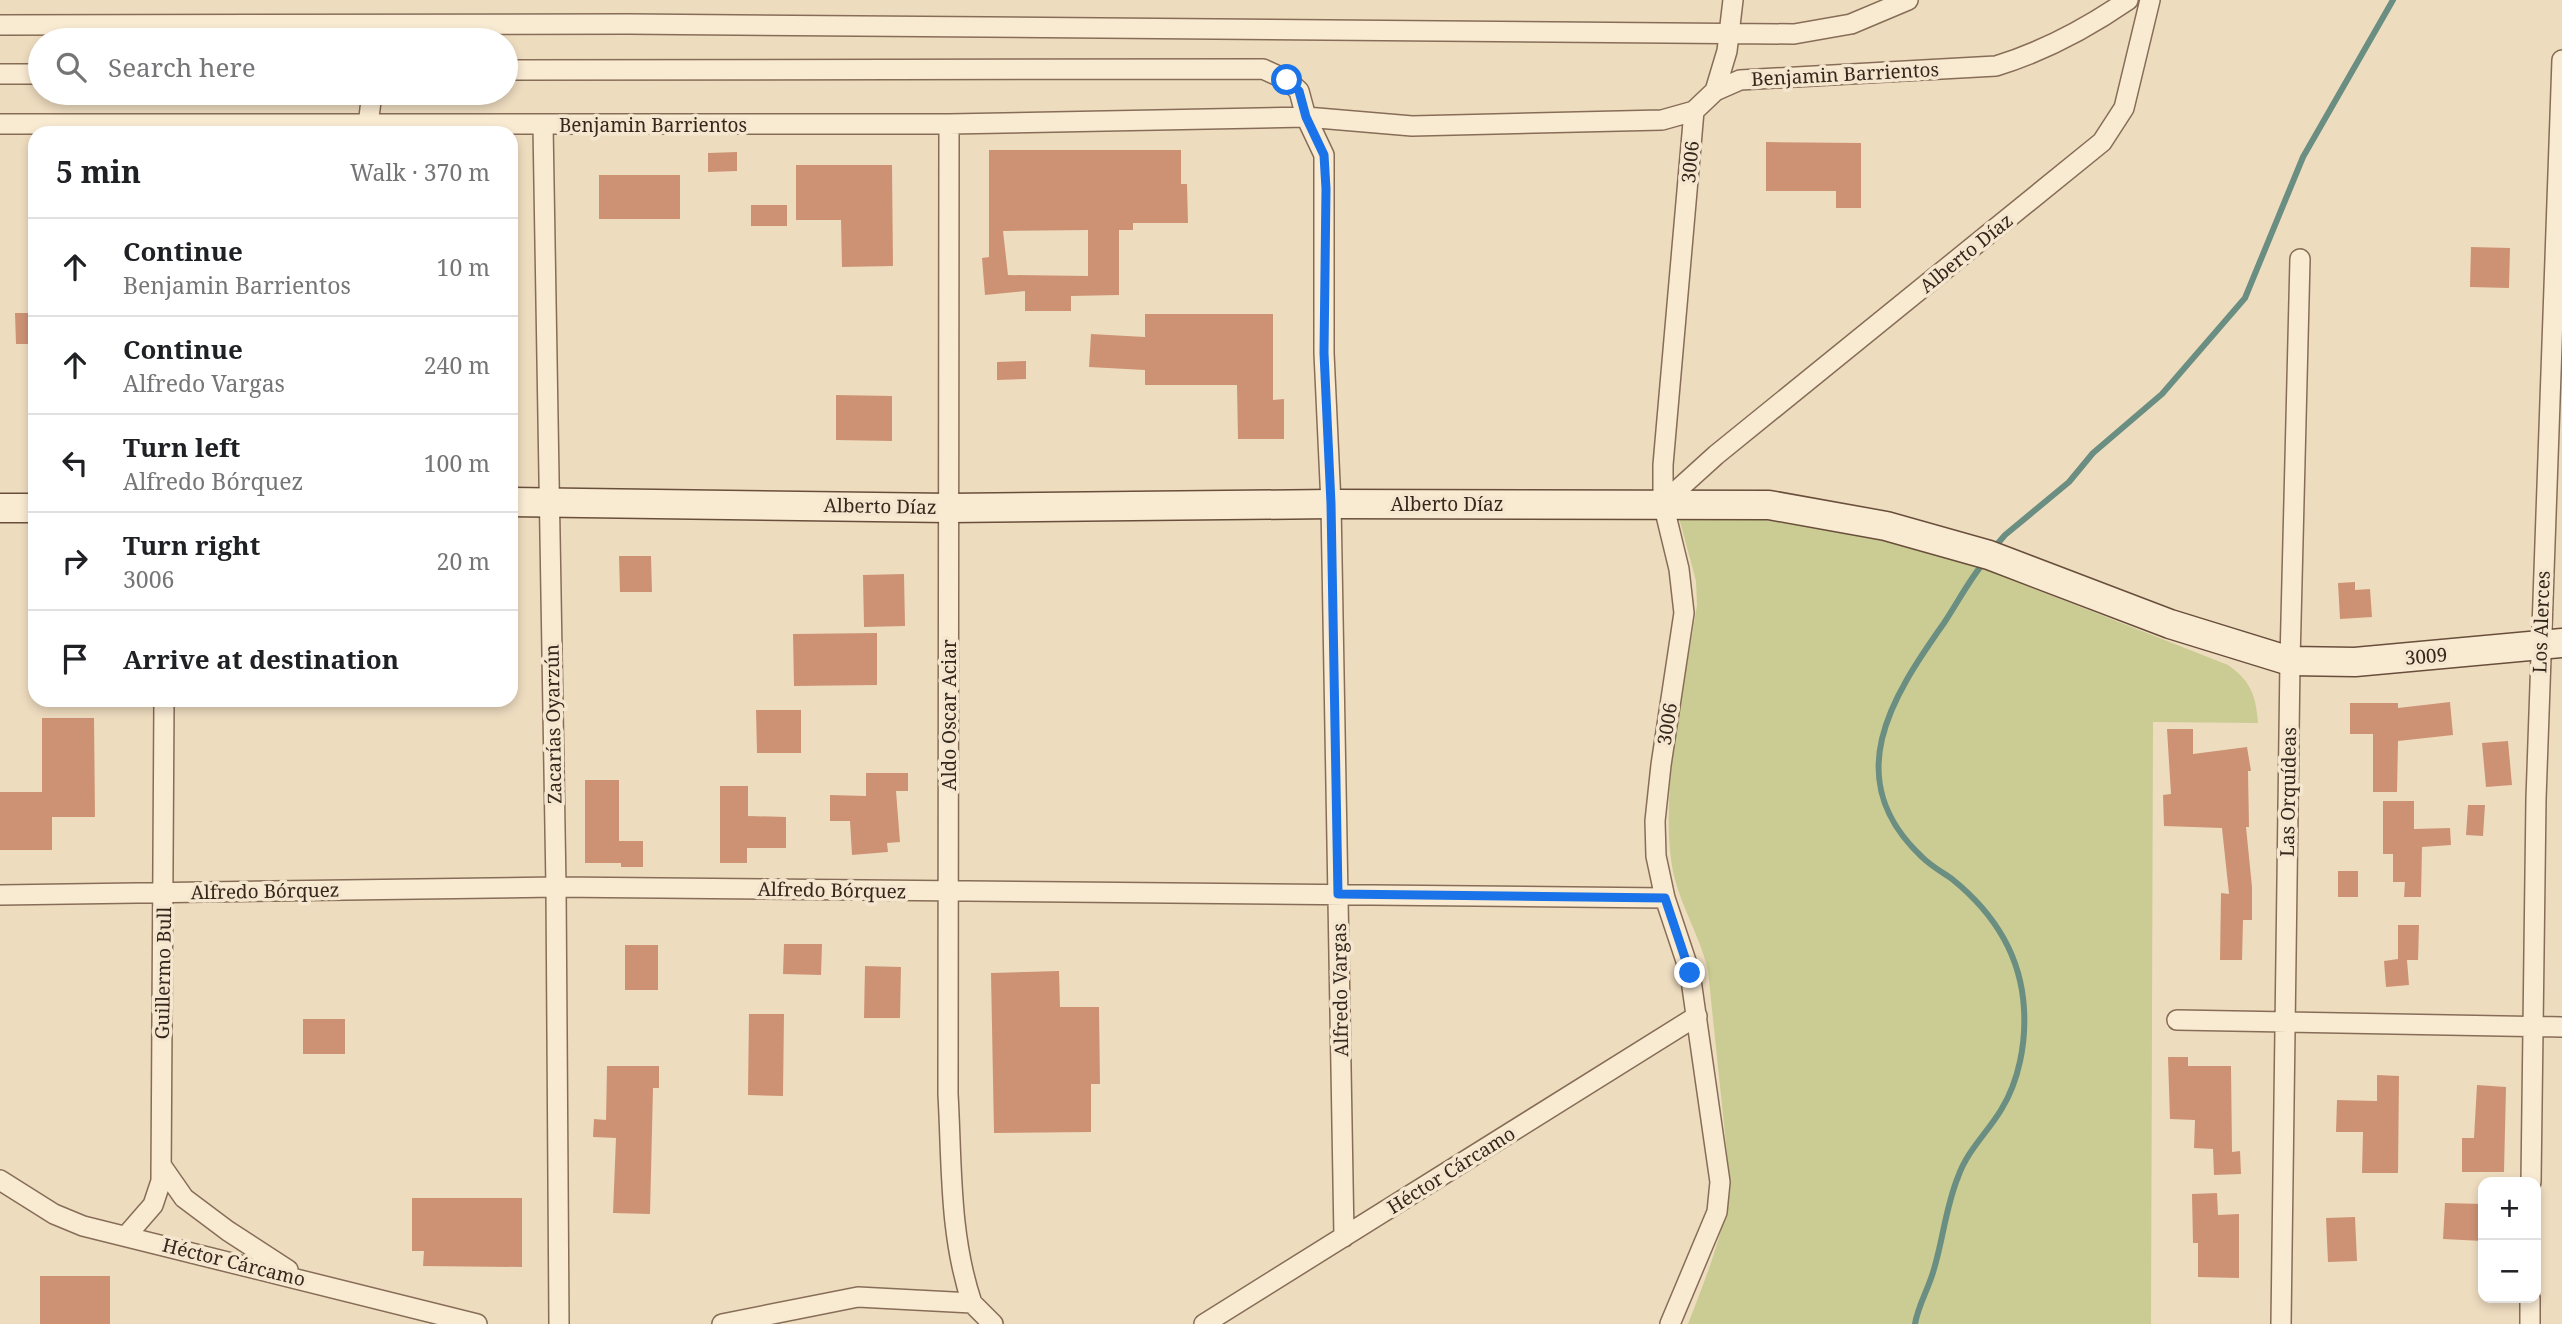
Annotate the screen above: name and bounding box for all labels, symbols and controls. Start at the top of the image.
search box [28,28,518,105]
icon: search [52,48,90,86]
text: Search here [108,49,256,85]
street label: Benjamin Barrientos [1750,56,1940,92]
route start [1271,64,1302,95]
street label: Benjamin Barrientos [559,112,747,138]
street label: 3006 [1675,140,1705,184]
text: 5 min [56,151,141,192]
text: Walk · 370 m [350,156,490,188]
street label: Alberto Díaz [1914,207,2018,299]
text: Continue [123,233,243,269]
icon: ahead [56,248,94,286]
text: 10 m [437,251,490,283]
text: Benjamin Barrientos [123,269,351,301]
text: Continue [123,331,243,367]
icon: ahead [56,346,94,384]
text: 240 m [424,349,490,381]
text: Alfredo Vargas [123,367,285,399]
text: Turn left [123,429,240,465]
icon: left [56,444,94,482]
text: 100 m [424,447,490,479]
text: Alfredo Bórquez [123,465,303,497]
street label: Alberto Díaz [1391,491,1503,517]
street label: Alberto Díaz [823,492,937,520]
text: Turn right [123,527,260,563]
icon: right [56,542,94,580]
text: 20 m [437,545,490,577]
text: 3006 [123,563,174,595]
street label: Los Alerces [2526,570,2556,674]
street label: Aldo Oscar Aciar [936,639,962,791]
icon: arrive [56,640,94,678]
text: Arrive at destination [123,641,399,677]
street label: 3009 [2404,641,2448,671]
street label: Zacarías Oyarzún [539,644,567,804]
street label: 3006 [1651,701,1683,747]
street label: Las Orquídeas [2274,727,2302,857]
street label: Alfredo Bórquez [757,876,907,904]
street label: Alfredo Bórquez [190,877,340,905]
street label: Guillermo Bull [149,906,177,1040]
street label: Alfredo Vargas [1326,923,1354,1057]
route end [1674,957,1705,988]
street label: Héctor Cárcamo [1382,1120,1520,1220]
map controls [2478,1177,2541,1303]
button: + [2478,1177,2541,1240]
street label: Héctor Cárcamo [160,1232,308,1292]
button: − [2478,1240,2541,1303]

